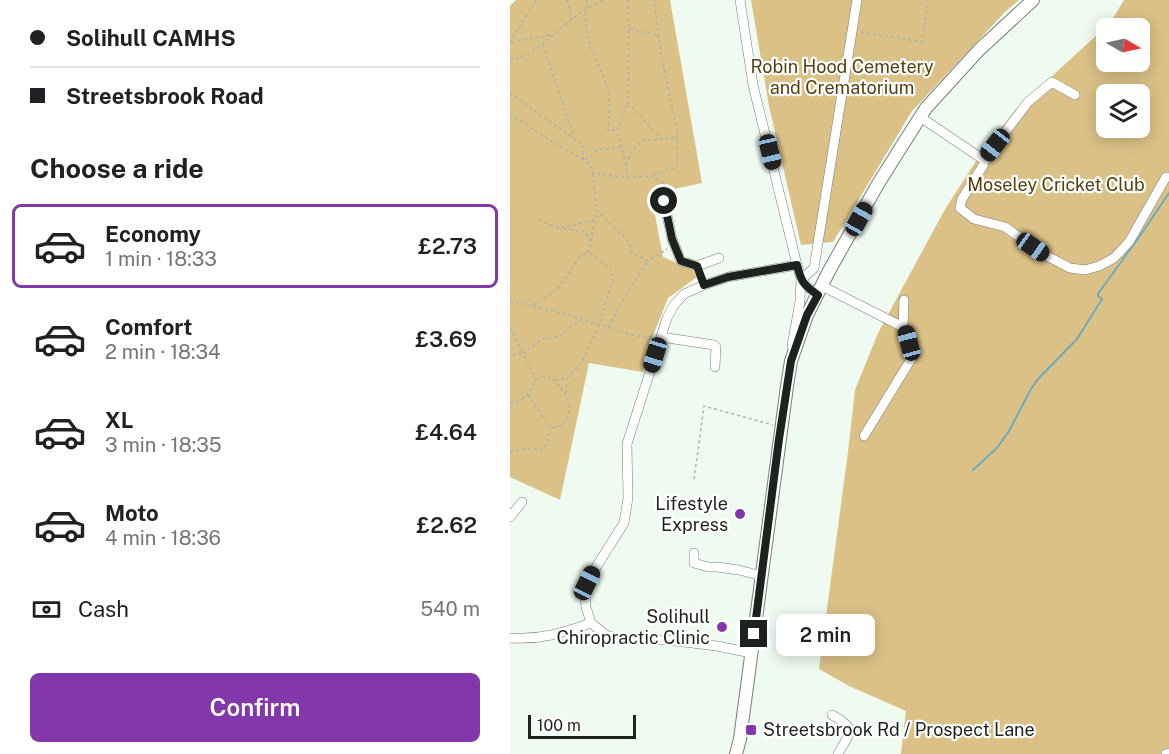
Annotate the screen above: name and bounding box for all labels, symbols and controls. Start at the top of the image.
north arrow [1096,18,1150,72]
map controls [1096,18,1150,138]
text: Solihull CAMHS [66,25,236,51]
park label: Robin Hood Cemetery and Crematorium [750,56,934,98]
text: Streetsbrook Road [66,83,264,109]
button: layers [1096,84,1150,138]
car [977,125,1013,165]
car [757,132,783,172]
text: Choose a ride [30,152,204,184]
park label: Moseley Cricket Club [967,174,1145,195]
route start [650,187,677,214]
car [842,199,876,239]
icon: car [33,219,87,273]
text: Economy [105,221,201,247]
car [1013,229,1053,265]
text: £2.73 [418,233,477,259]
text: 1 min · 18:33 [105,247,217,271]
icon: car [33,312,87,366]
text: Comfort [105,314,192,340]
car [896,323,922,363]
text: £3.69 [415,326,477,352]
car [641,335,669,375]
text: 2 min · 18:34 [105,340,221,364]
icon: car [33,405,87,459]
text: XL [105,407,133,433]
text: £4.64 [415,419,477,445]
text: 3 min · 18:35 [105,433,222,457]
place label: Lifestyle Express [655,493,728,535]
icon: car [33,498,87,552]
text: Moto [105,500,159,526]
marker: Lifestyle Express [733,507,747,521]
text: £2.62 [416,512,477,538]
text: 4 min · 18:36 [105,526,221,550]
car [571,563,603,603]
icon: cash [30,593,63,626]
text: Cash [78,596,129,622]
text: 540 m [420,597,480,621]
place label: Solihull Chiropractic Clinic [556,606,710,648]
callout: 2 min [775,613,874,655]
marker: Solihull Chiropractic Clinic [715,620,729,634]
route end [740,620,767,647]
text: 2 min [800,623,851,647]
button: Confirm [30,673,480,742]
scale bar [528,712,636,740]
text: 100 m [537,716,581,735]
place label: Streetsbrook Rd / Prospect Lane [763,719,1035,740]
marker: Streetsbrook Rd / Prospect Lane [744,723,758,737]

